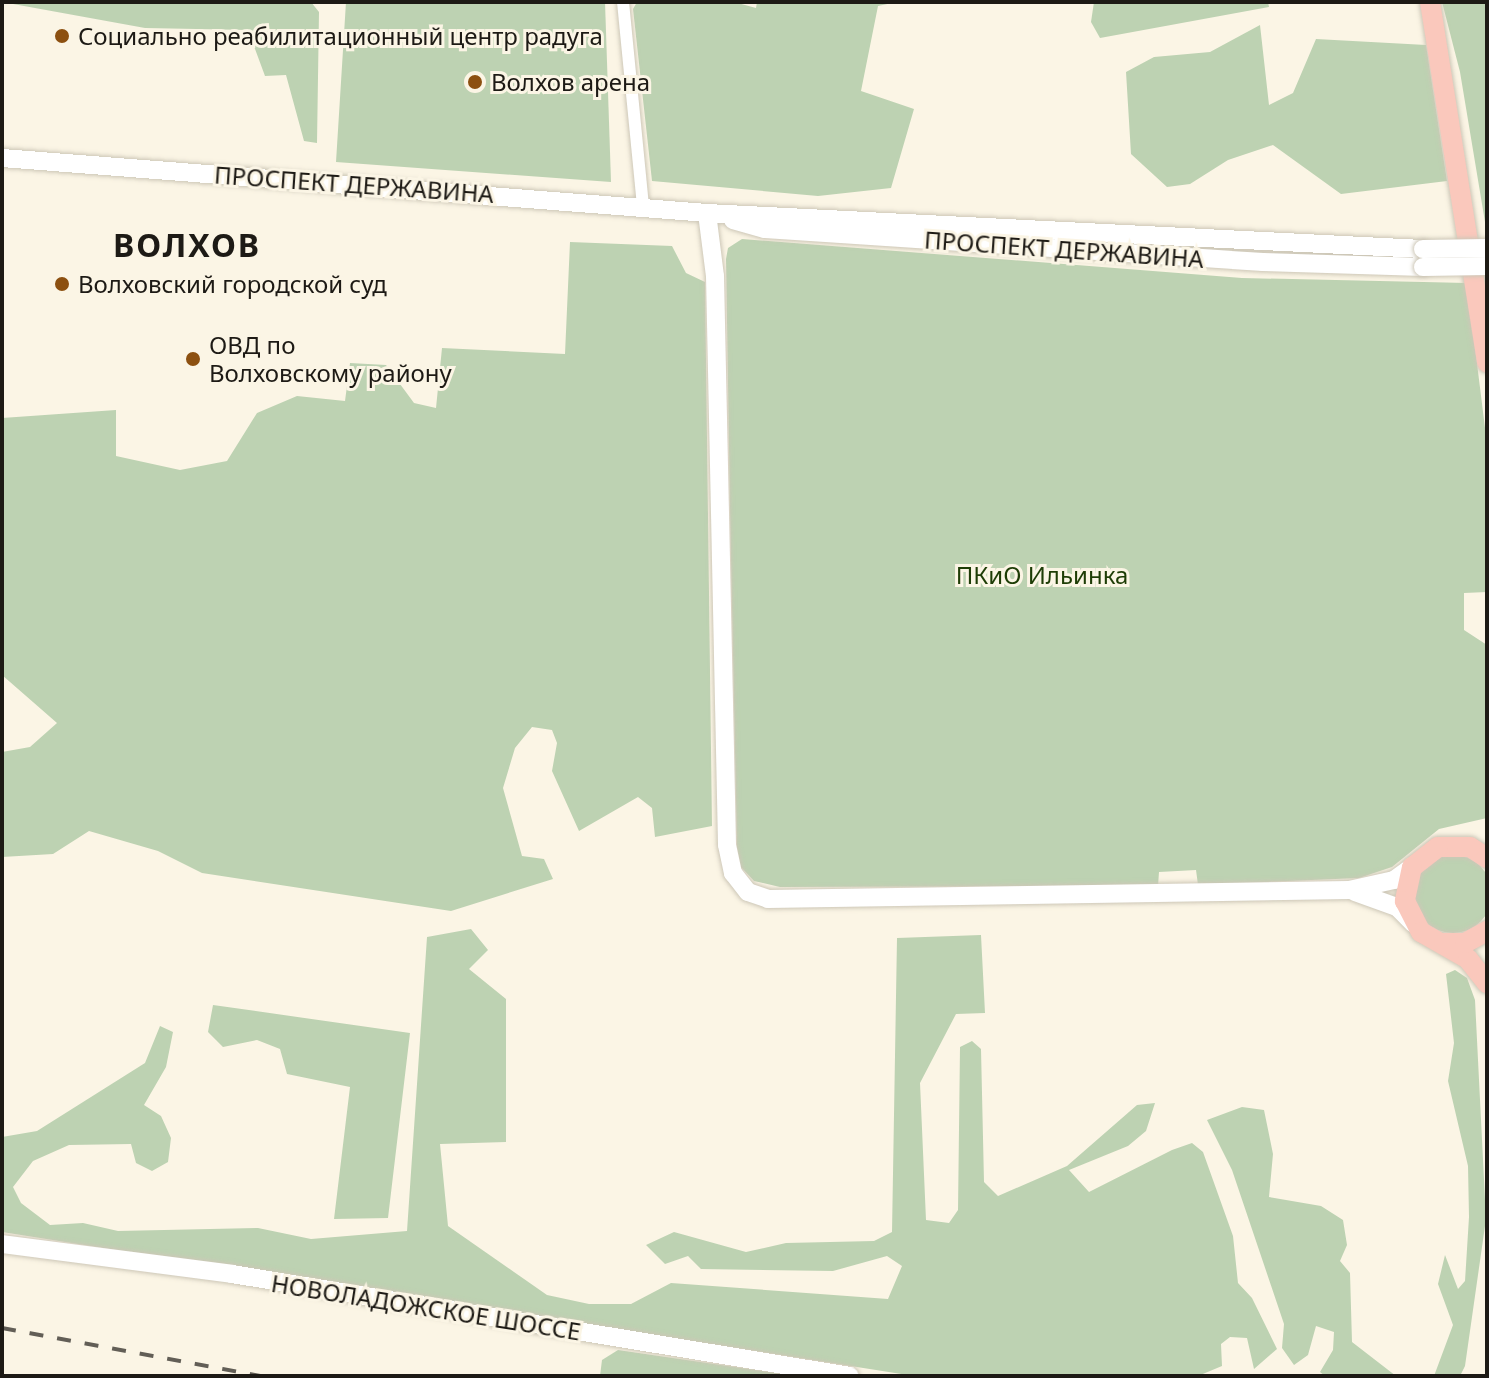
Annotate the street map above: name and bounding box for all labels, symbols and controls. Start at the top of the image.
place label: Социально реабилитационный центр радуга [78,22,603,50]
marker: Социально реабилитационный центр радуга [53,27,71,45]
place label: Волхов арена [491,68,650,96]
marker: Волхов арена [466,73,484,91]
street label: ПРОСПЕКТ ДЕРЖАВИНА [213,160,495,208]
street label: ПРОСПЕКТ ДЕРЖАВИНА [923,225,1205,273]
district label: ВОЛХОВ [113,226,261,264]
place label: Волховский городской суд [78,270,387,298]
marker: Волховский городской суд [53,275,71,293]
place label: ОВД по Волховскому району [209,331,452,387]
marker: ОВД по Волховскому району [184,350,202,368]
park label: ПКиО Ильинка [956,561,1128,589]
street label: НОВОЛАДОЖСКОЕ ШОССЕ [269,1268,583,1346]

